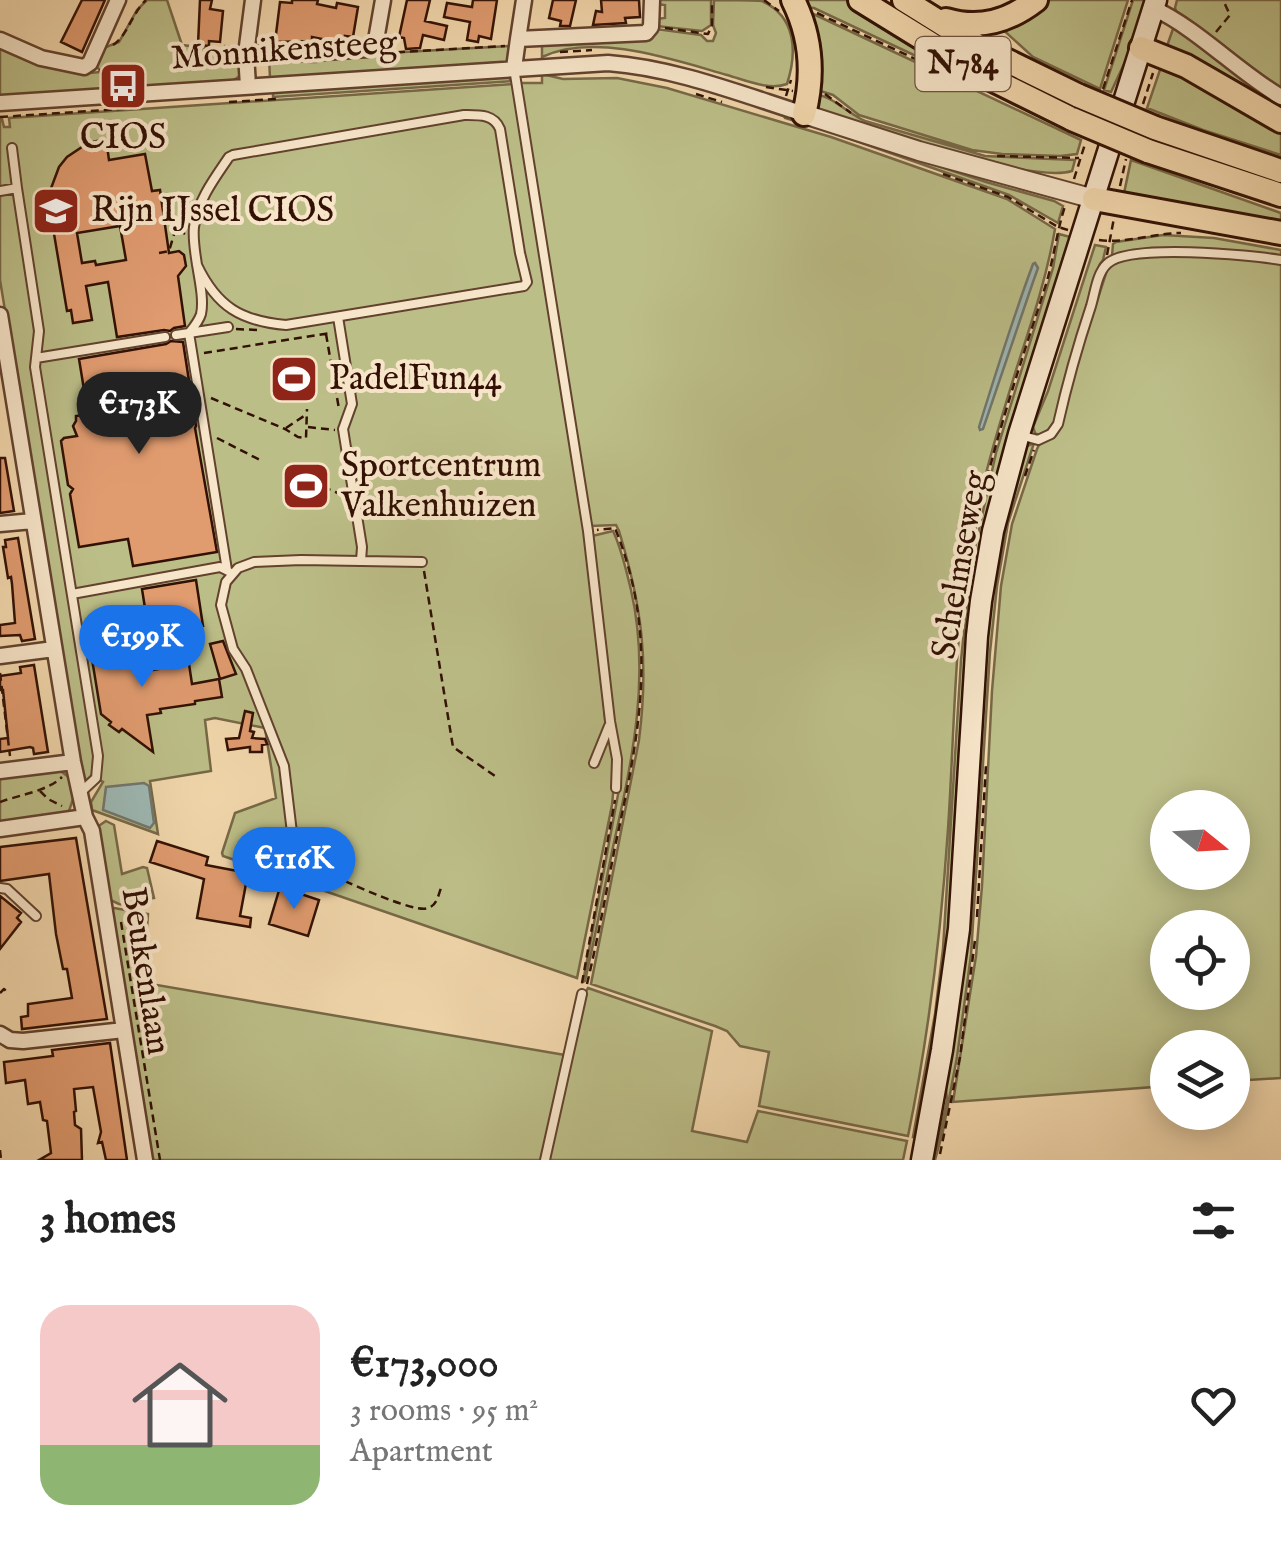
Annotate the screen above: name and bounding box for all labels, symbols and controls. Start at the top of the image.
street label: Monnikensteeg [169,21,400,81]
road number: N784 [916,37,1010,91]
bus stop icon: CIOS [97,60,149,112]
place label: CIOS [80,116,166,161]
school or university icon: Rijn IJssel CIOS [30,185,82,237]
place label: Rijn IJssel CIOS [91,189,334,234]
sports icon: PadelFun44 [268,353,320,405]
place label: PadelFun44 [329,357,502,402]
pin: €173K [69,372,209,457]
text: €173K [99,384,179,425]
place label: Sportcentrum Valkenhuizen [340,444,541,529]
sports icon: Sportcentrum Valkenhuizen [280,460,332,512]
street label: Schelmseweg [922,466,1000,663]
pin: €199K [72,605,212,690]
text: €199K [101,617,183,658]
north arrow [1150,790,1250,890]
map controls [1150,790,1250,1130]
pin: €116K [224,827,364,912]
text: €116K [254,839,334,880]
street label: Beukenlaan [110,884,180,1058]
button: locate [1150,910,1250,1010]
button: layers [1150,1030,1250,1130]
icon: filters [1186,1193,1241,1248]
text: 3 homes [40,1194,176,1247]
text: €173,000 [350,1338,499,1391]
icon: home [120,1345,240,1465]
icon: heart [1186,1378,1241,1433]
text: 3 rooms · 95 m² [350,1391,538,1432]
text: Apartment [350,1432,493,1473]

